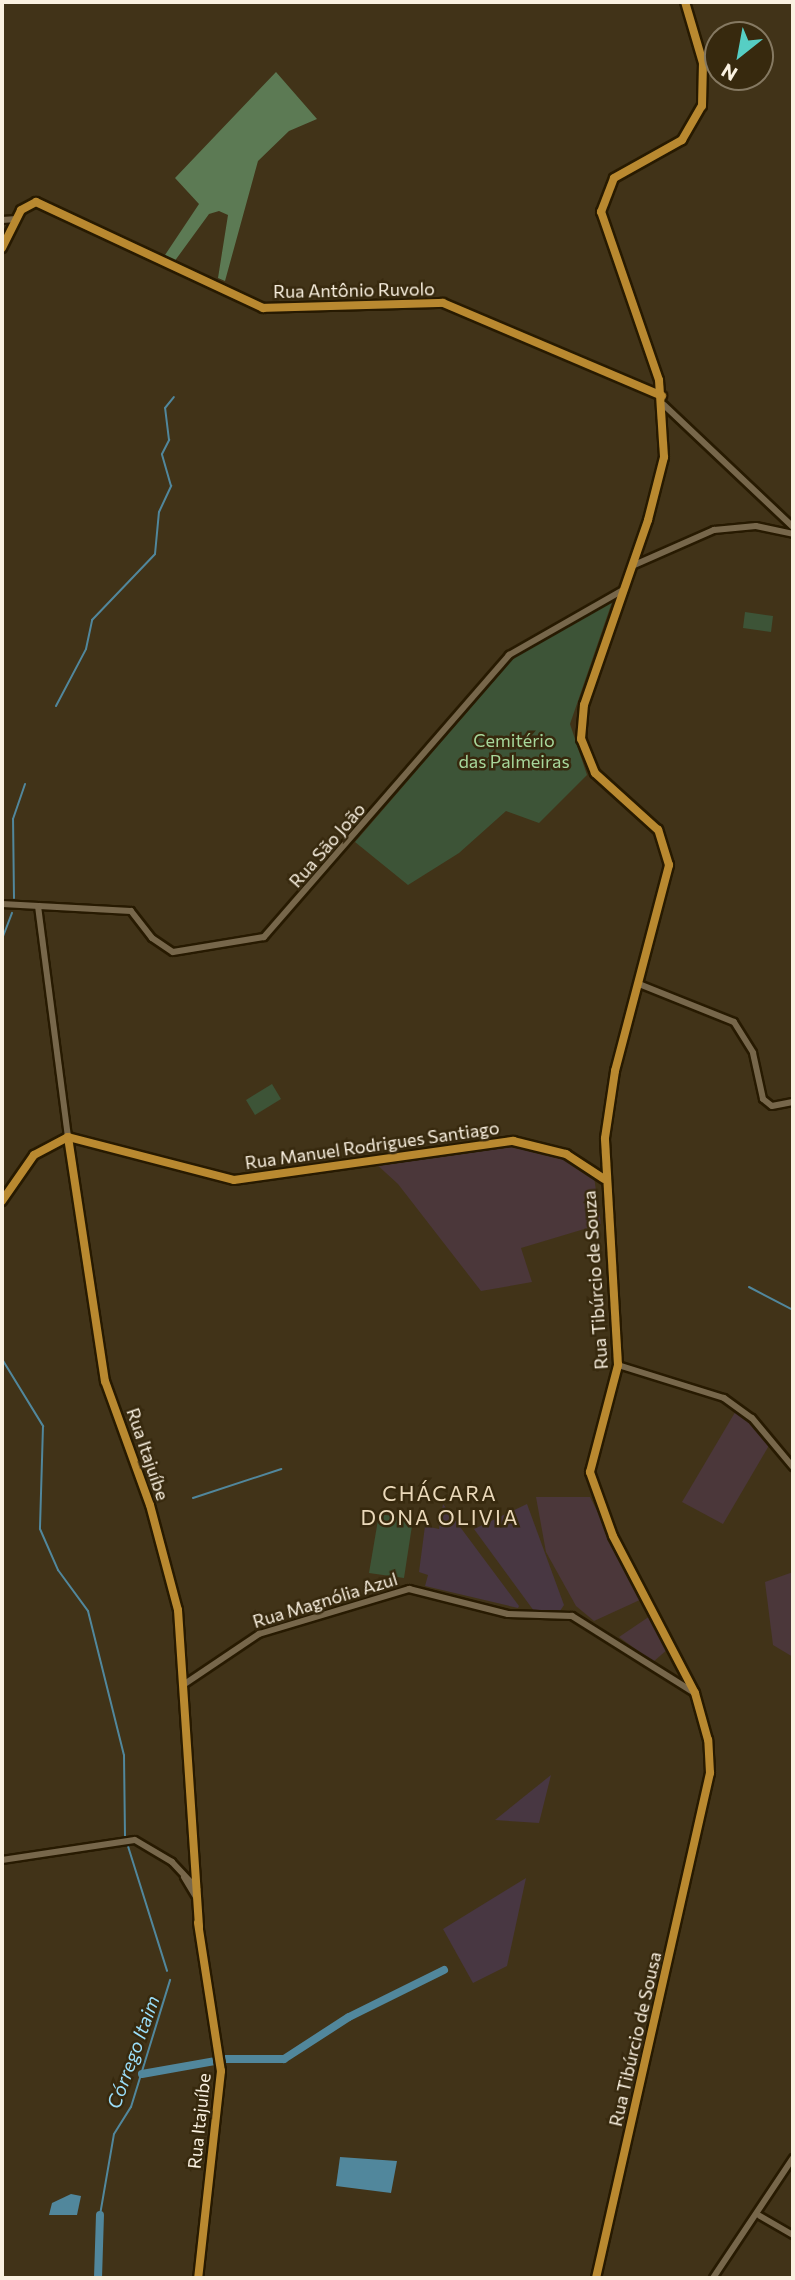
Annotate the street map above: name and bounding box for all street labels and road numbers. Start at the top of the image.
street label: Rua Antônio Ruvolo [273,278,435,302]
street label: Rua São João [284,798,370,892]
street label: Rua Manuel Rodrigues Santiago [243,1116,501,1174]
street label: Rua Tibúrcio de Souza [578,1190,612,1370]
street label: Rua Itajuíbe [122,1405,174,1503]
street label: Rua Magnólia Azul [250,1568,400,1632]
street label: Rua Tibúrcio de Sousa [604,1950,666,2128]
street label: Rua Itajuíbe [183,2072,215,2170]

